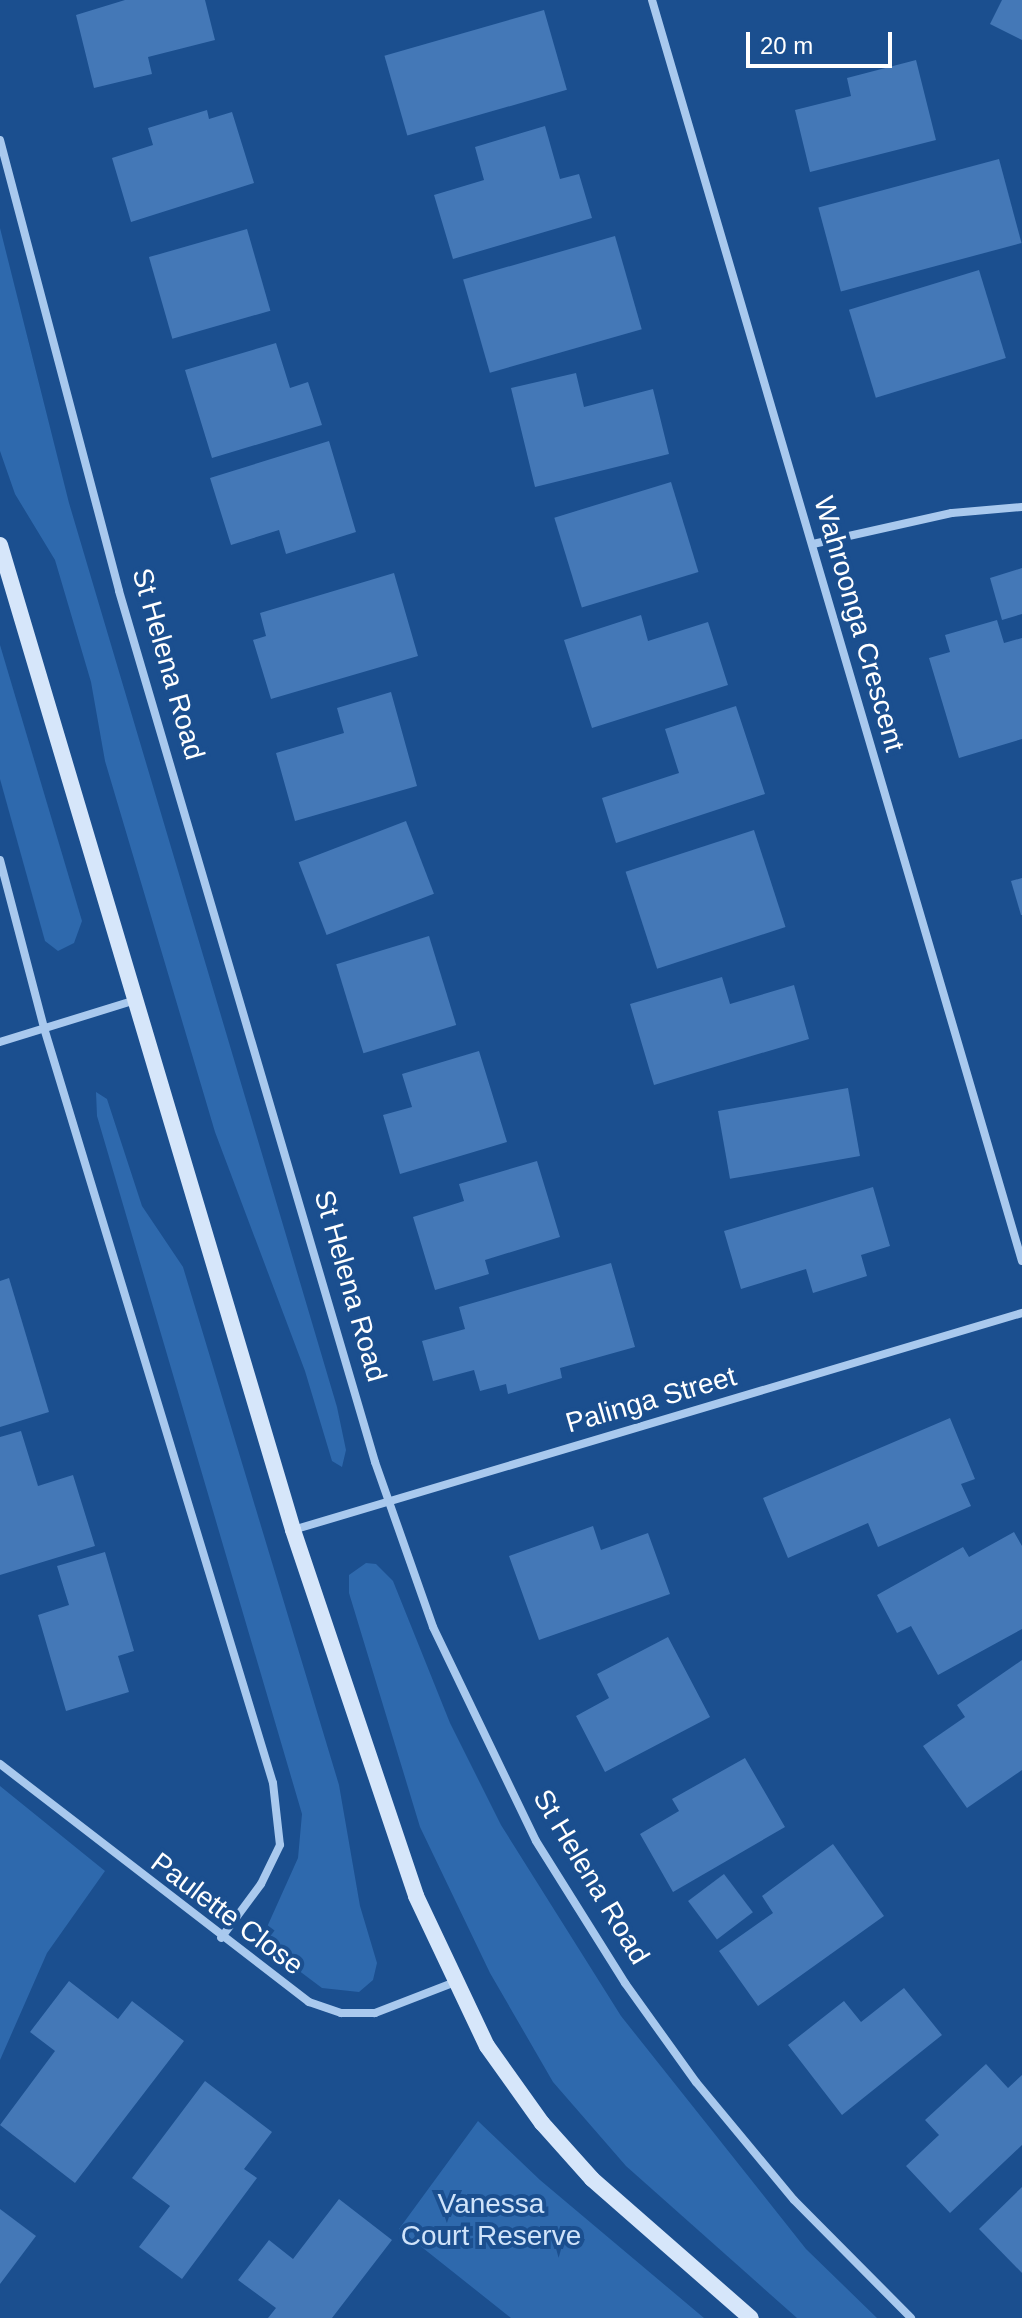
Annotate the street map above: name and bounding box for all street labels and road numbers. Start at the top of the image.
street label: Wahroonga Crescent [807,493,911,755]
street label: St Helena Road [125,564,211,764]
street label: St Helena Road [307,1186,393,1386]
street label: Palinga Street [562,1360,740,1440]
street label: St Helena Road [526,1784,656,1970]
street label: Paulette Close [144,1846,310,1982]

